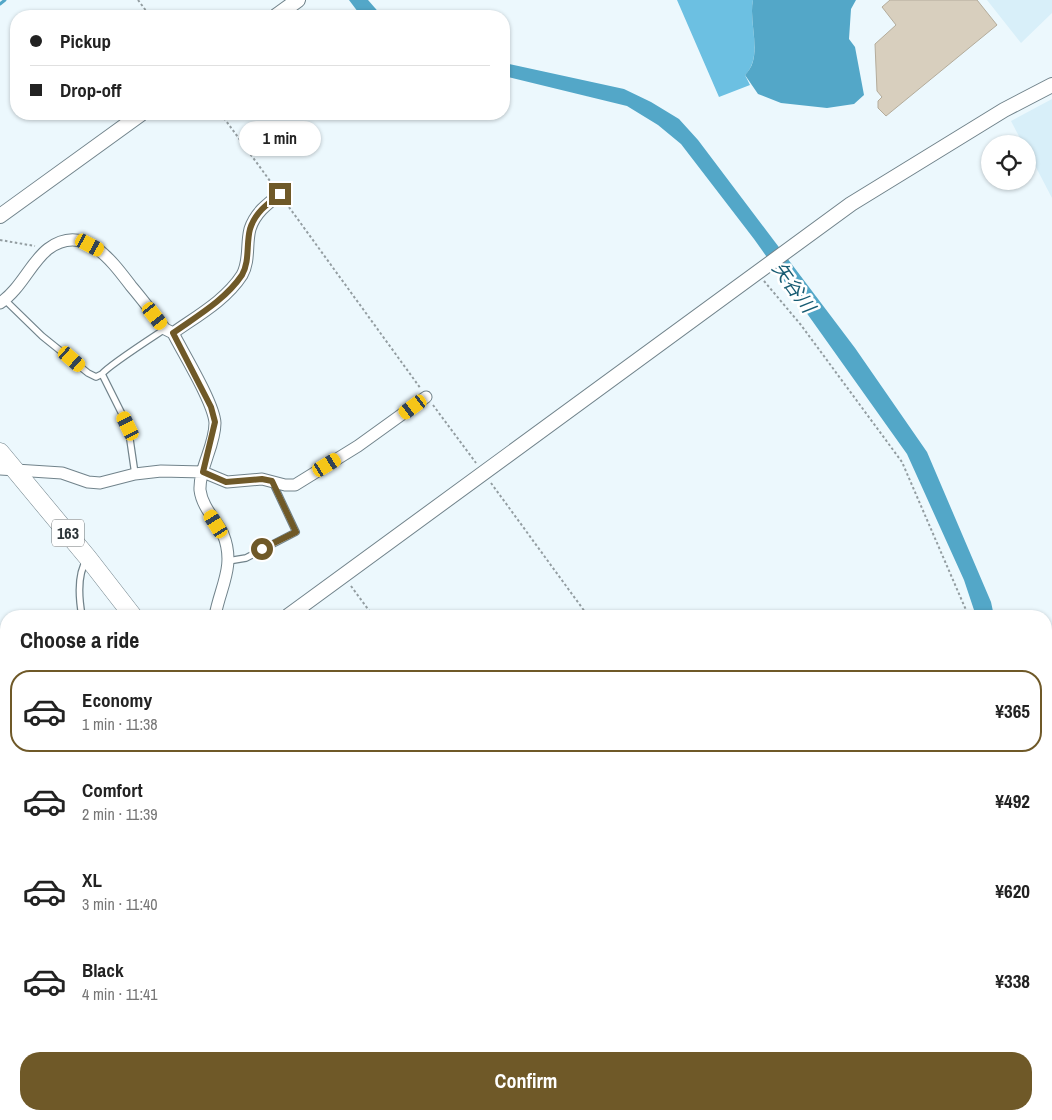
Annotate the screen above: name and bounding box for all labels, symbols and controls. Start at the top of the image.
text: Pickup [60,28,111,54]
text: Drop-off [60,77,121,103]
callout: 1 min [239,121,321,156]
text: 1 min [263,127,297,149]
map controls [981,135,1036,190]
button: locate [981,135,1036,190]
route end [269,183,291,205]
car [73,231,106,259]
water label: 矢谷川 [767,256,822,319]
car [139,300,170,332]
car [55,343,88,375]
car [396,392,429,422]
car [114,409,141,443]
car [310,451,343,479]
car [201,507,230,541]
road number: 163 [52,520,84,546]
route start [251,538,273,560]
text: Choose a ride [20,625,139,655]
text: Economy [82,687,152,713]
icon: car [22,689,67,734]
text: ¥365 [995,698,1030,724]
text: 1 min · 11:38 [82,713,158,735]
text: Comfort [82,777,143,803]
icon: car [22,779,67,824]
text: ¥492 [995,788,1030,814]
text: 2 min · 11:39 [82,803,158,825]
text: XL [82,867,102,893]
icon: car [22,869,67,914]
text: ¥620 [995,878,1030,904]
text: 3 min · 11:40 [82,893,158,915]
text: Black [82,957,124,983]
icon: car [22,959,67,1004]
text: ¥338 [995,968,1030,994]
text: 4 min · 11:41 [82,983,158,1005]
button: Confirm [20,1052,1032,1110]

